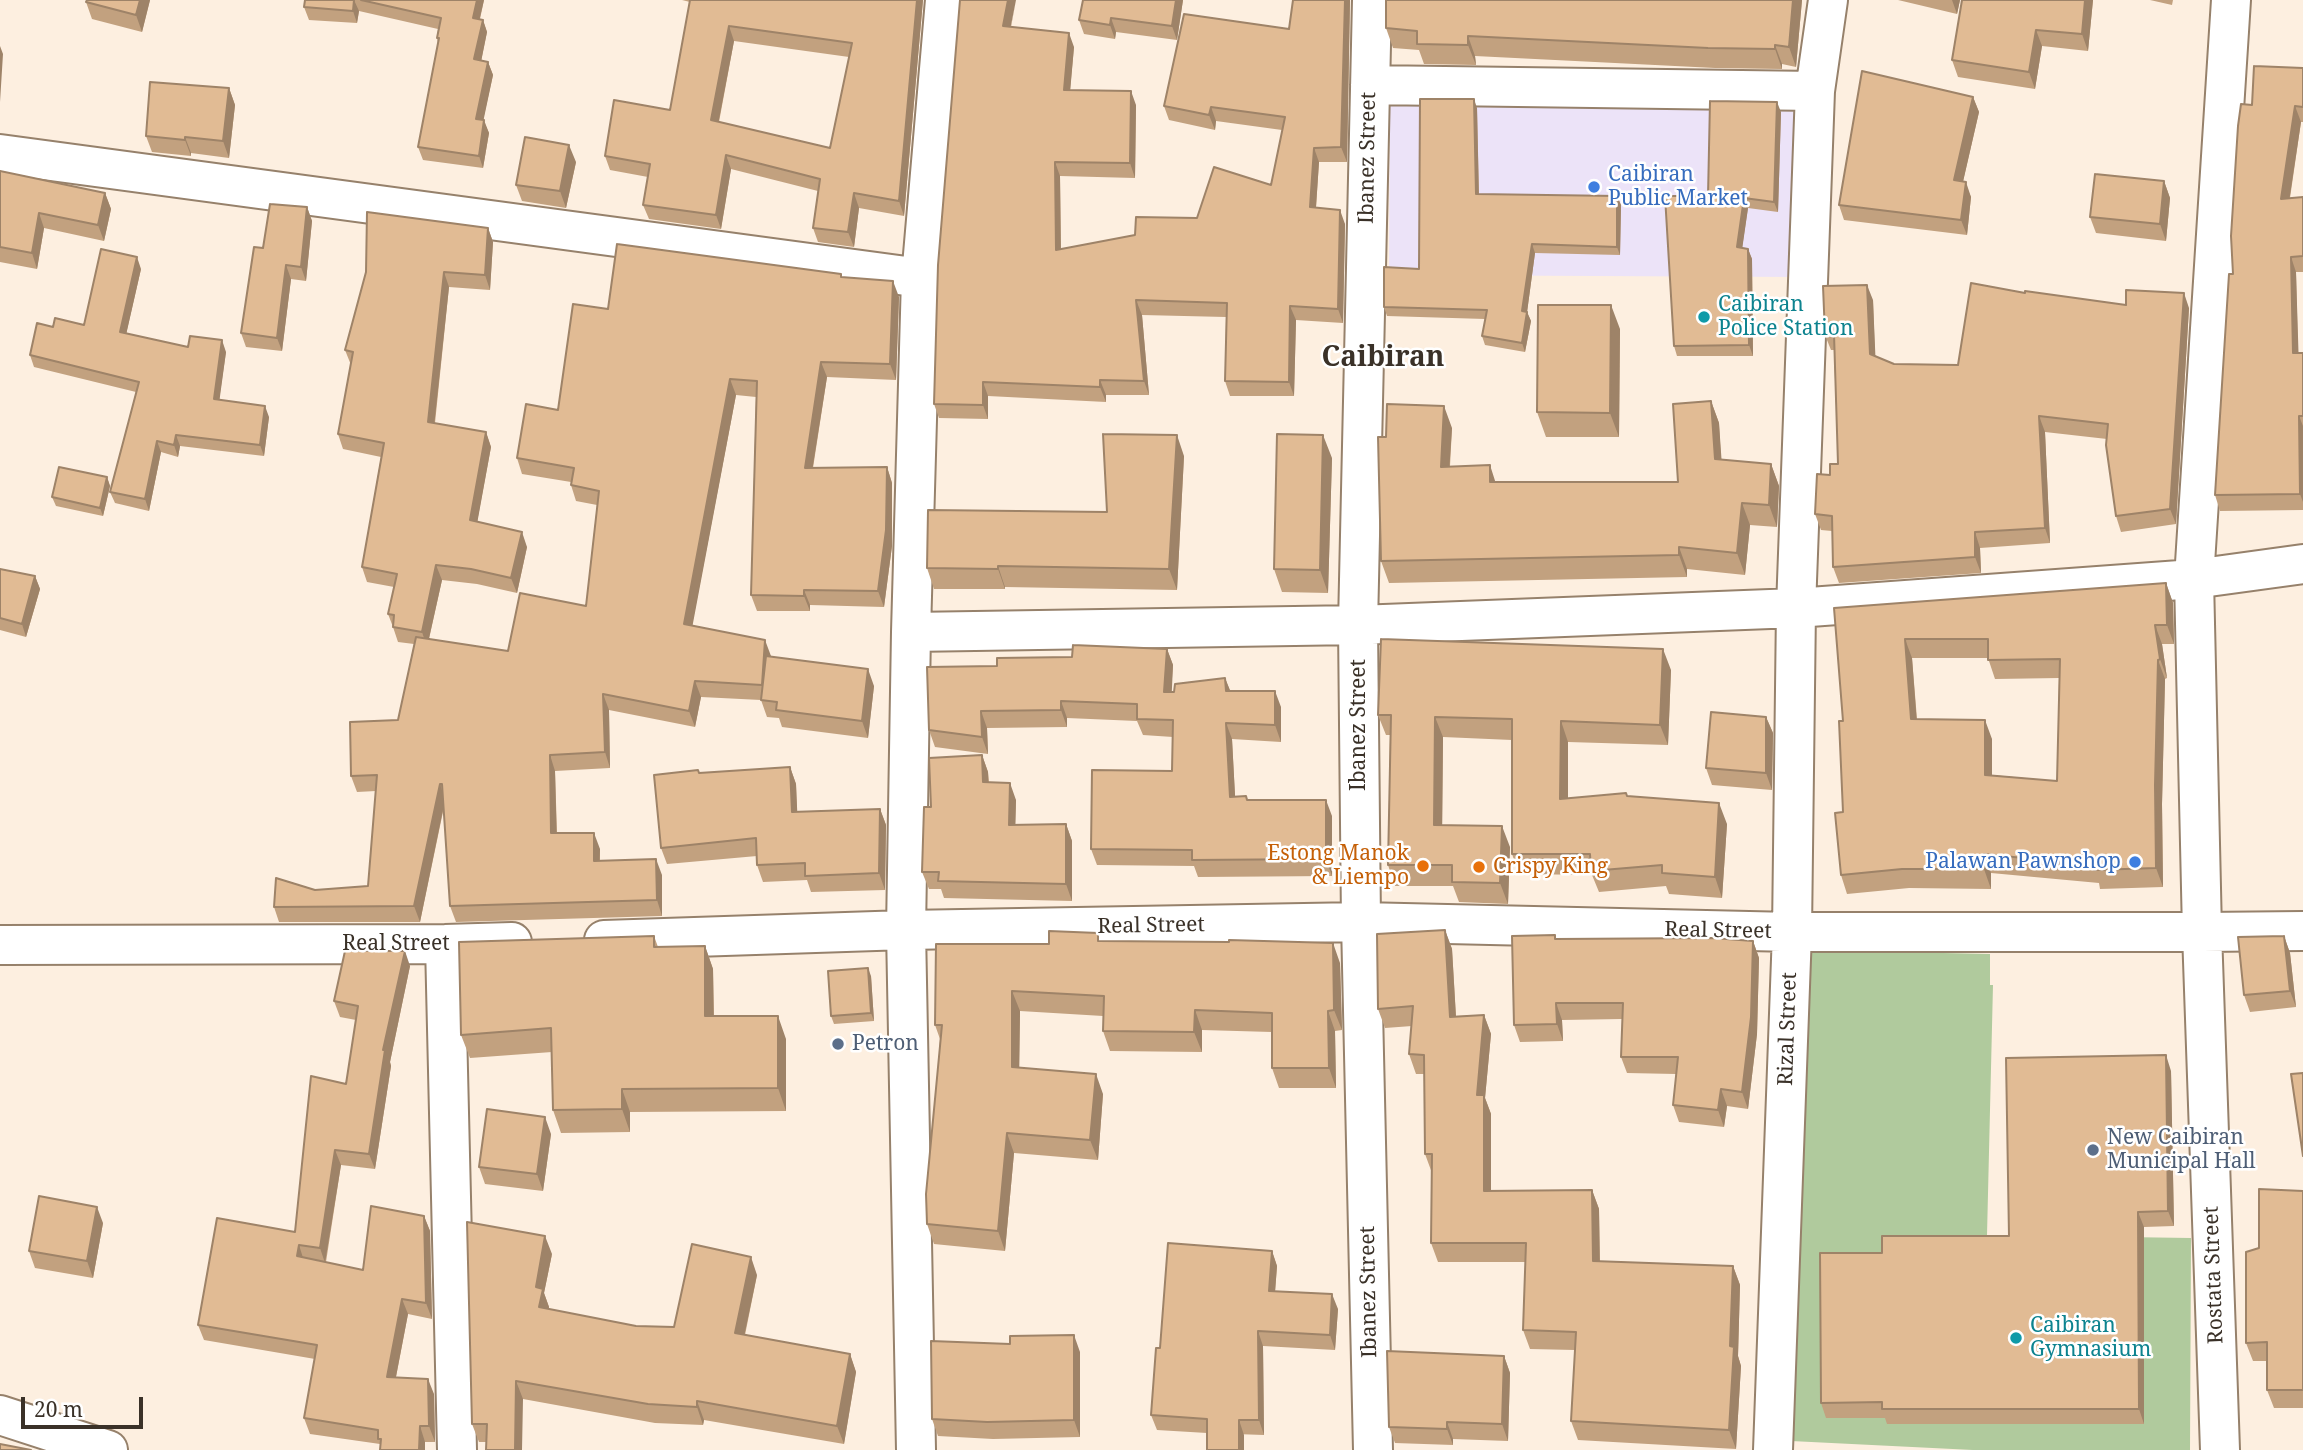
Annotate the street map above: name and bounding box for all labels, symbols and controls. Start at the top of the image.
street label: Ibanez Street [1354,92,1382,224]
place label: Caibiran Public Market [1608,162,1748,212]
marker: Caibiran Public Market [1586,179,1602,195]
place label: Caibiran Police Station [1718,292,1853,342]
marker: Caibiran Police Station [1696,309,1712,325]
district label: Caibiran [1322,341,1444,375]
street label: Ibanez Street [1346,659,1372,791]
place label: Estong Manok & Liempo [1267,841,1409,891]
place label: Palawan Pawnshop [1925,849,2121,875]
place label: Crispy King [1493,854,1608,880]
marker: Palawan Pawnshop [2127,854,2143,870]
marker: Estong Manok & Liempo [1415,858,1431,874]
marker: Crispy King [1471,859,1487,875]
street label: Real Street [1097,912,1205,940]
street label: Real Street [1664,917,1772,945]
street label: Real Street [342,931,450,957]
street label: Rizal Street [1773,972,1803,1086]
place label: Petron [852,1031,919,1057]
marker: Petron [830,1036,846,1052]
place label: New Caibiran Municipal Hall [2107,1125,2256,1175]
marker: New Caibiran Municipal Hall [2085,1142,2101,1158]
street label: Rostata Street [2199,1206,2229,1344]
street label: Ibanez Street [1355,1226,1383,1358]
place label: Caibiran Gymnasium [2030,1313,2151,1363]
marker: Caibiran Gymnasium [2008,1330,2024,1346]
scale bar [24,1384,147,1428]
text: 20 m [34,1395,83,1423]

